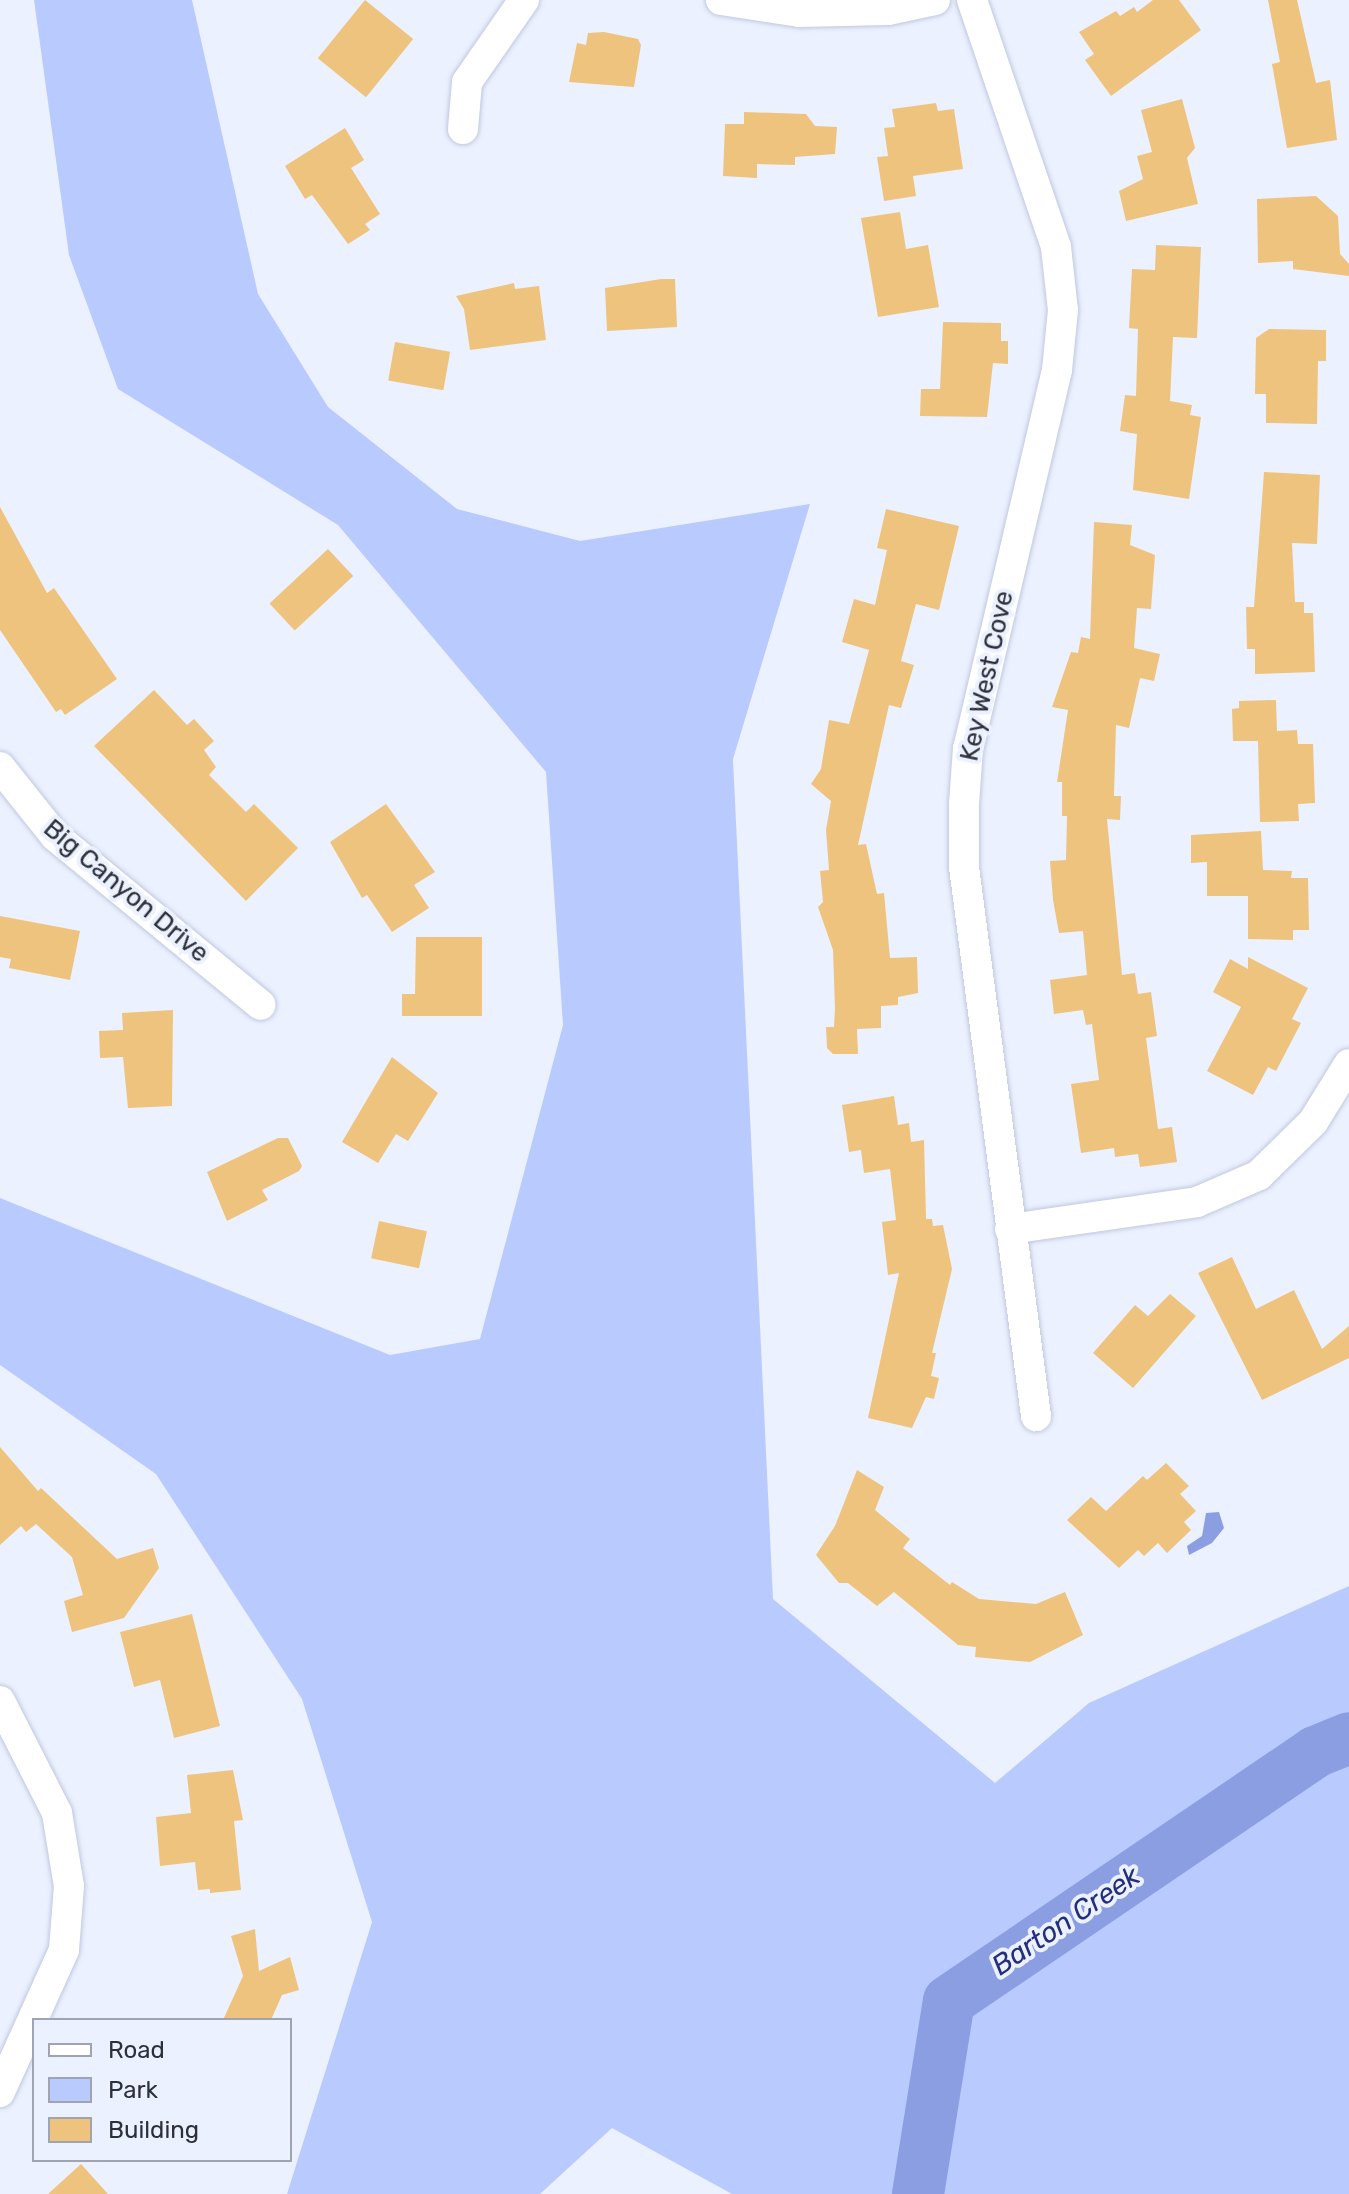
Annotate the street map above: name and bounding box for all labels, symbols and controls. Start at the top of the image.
street label: Key West Cove [954,587,1020,765]
street label: Big Canyon Drive [37,813,215,969]
water label: Barton Creek [986,1859,1146,1983]
legend [32,2018,292,2162]
text: Road [108,2036,165,2064]
text: Park [108,2076,158,2104]
text: Building [108,2116,199,2144]

